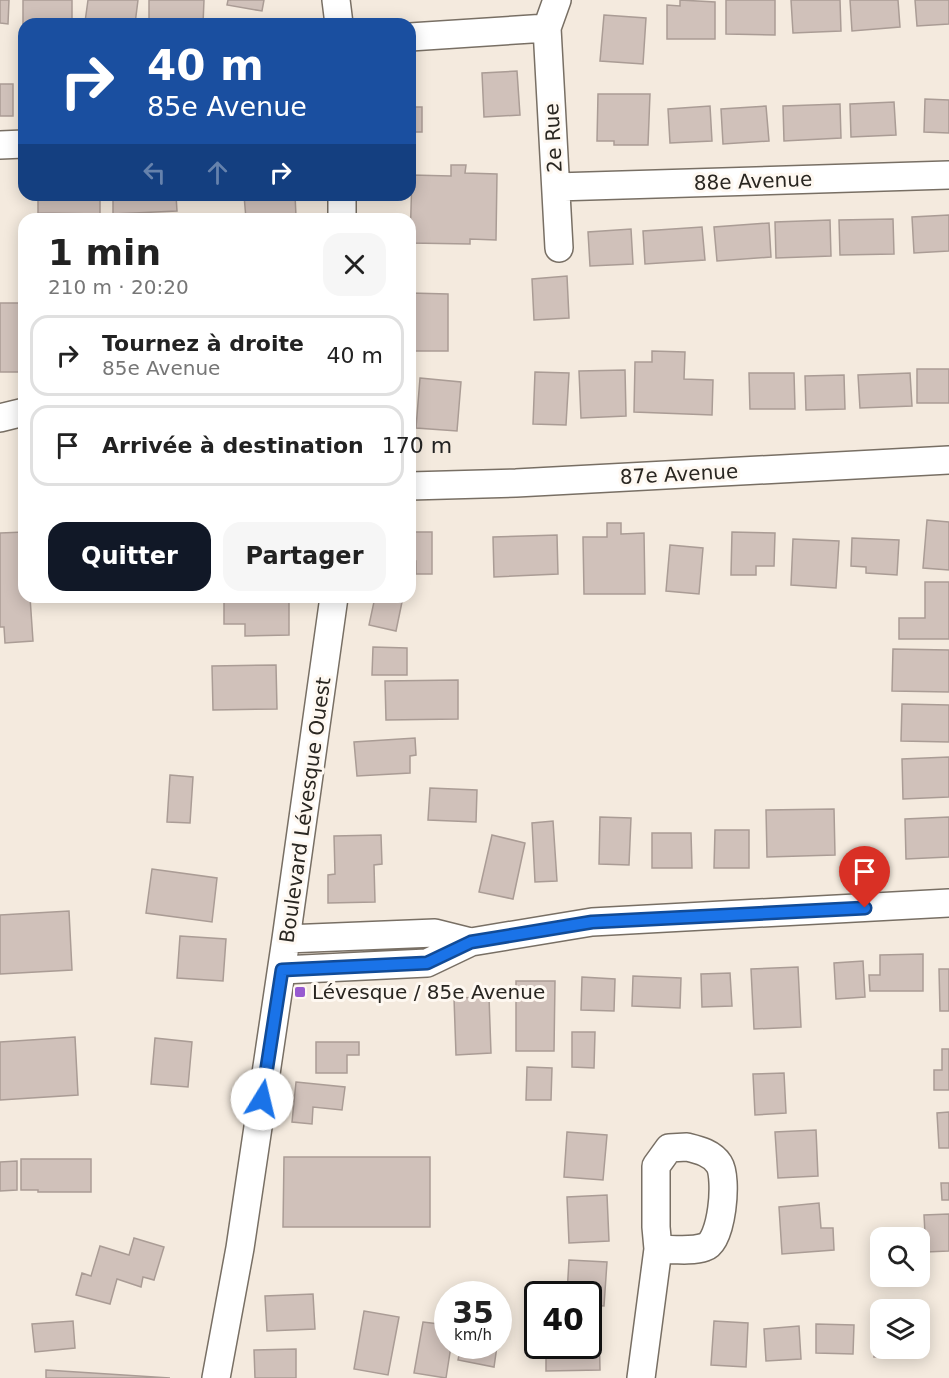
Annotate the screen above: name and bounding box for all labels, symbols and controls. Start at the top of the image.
text: 40 m [147,41,264,90]
icon: right [48,42,126,120]
text: 85e Avenue [147,91,307,122]
street label: 2e Rue [539,103,567,173]
icon: left [138,156,171,189]
icon: ahead [201,156,234,189]
icon: right [264,156,297,189]
street label: 88e Avenue [693,167,813,195]
text: 1 min [48,232,161,273]
button: close [323,233,386,296]
text: 210 m · 20:20 [48,275,189,299]
text: Tournez à droite [102,331,304,356]
icon: right [51,339,84,372]
text: 40 m [327,343,383,368]
text: 85e Avenue [102,356,220,380]
icon: arrive [51,429,84,462]
text: Arrivée à destination [102,433,364,458]
text: 170 m [382,433,452,458]
street label: 87e Avenue [619,459,739,489]
button: Quitter [48,522,211,591]
button: Partager [223,522,386,591]
street label: Boulevard Lévesque Ouest [274,675,336,944]
pin [839,846,890,908]
icon: arrive [848,855,881,888]
place label: Lévesque / 85e Avenue [312,980,545,1004]
marker: Lévesque / 85e Avenue [293,985,307,999]
position arrow [230,1067,294,1131]
map controls [870,1227,930,1359]
button: search [870,1227,930,1287]
speed limit sign: 40 [524,1281,602,1359]
text: 35 [452,1295,494,1330]
button: layers [870,1299,930,1359]
text: km/h [454,1326,492,1344]

